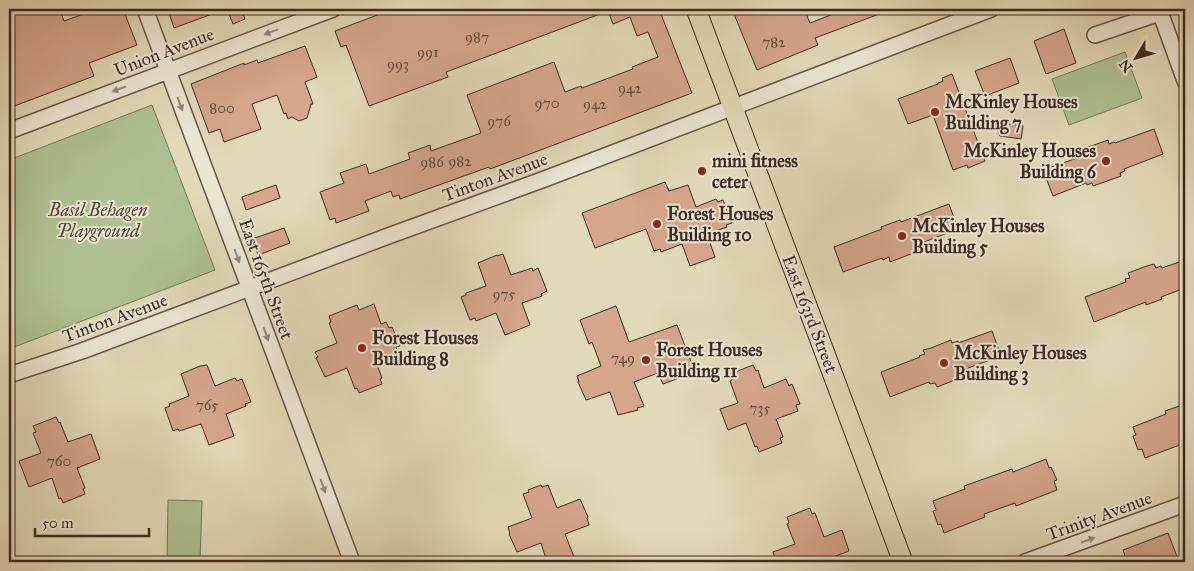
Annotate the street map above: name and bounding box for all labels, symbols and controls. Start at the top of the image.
street label: Union Avenue [111,23,217,81]
one-way arrow [263,28,278,36]
house number: 987 [465,28,489,46]
north arrow [1112,32,1162,82]
house number: 782 [762,33,786,51]
house number: 991 [417,43,439,61]
house number: 993 [387,55,409,73]
text: N [1116,56,1137,76]
house number: 942 [618,79,643,97]
one-way arrow [111,85,126,93]
place label: McKinley Houses Building 7 [945,91,1078,135]
house number: 970 [535,94,559,112]
house number: 942 [583,95,608,113]
one-way arrow [177,96,184,111]
house number: 800 [209,99,235,117]
marker: McKinley Houses Building 7 [929,106,941,118]
house number: 976 [487,112,512,130]
place label: McKinley Houses Building 6 [963,140,1097,184]
street label: Tinton Avenue [439,148,551,206]
place label: mini fitness ceter [711,150,798,193]
house number: 982 [448,152,472,170]
house number: 986 [420,153,445,171]
marker: McKinley Houses Building 6 [1100,155,1112,167]
marker: mini fitness ceter [696,165,708,177]
park label: Basil Behagen Playground [48,199,148,242]
place label: Forest Houses Building 10 [667,203,774,247]
place label: McKinley Houses Building 5 [912,215,1045,259]
street label: East 165th Street [234,216,298,343]
marker: Forest Houses Building 10 [651,218,663,230]
marker: McKinley Houses Building 5 [896,230,908,242]
one-way arrow [233,249,241,264]
street label: East 163rd Street [777,252,843,377]
house number: 975 [492,285,516,303]
street label: Tinton Avenue [59,289,171,347]
one-way arrow [262,327,270,342]
place label: Forest Houses Building 8 [372,327,479,371]
place label: Forest Houses Building 11 [656,339,763,383]
marker: Forest Houses Building 8 [356,342,368,354]
place label: McKinley Houses Building 3 [954,342,1087,386]
house number: 749 [611,349,635,367]
marker: Forest Houses Building 11 [640,354,652,366]
marker: McKinley Houses Building 3 [938,357,950,369]
house number: 765 [196,396,218,414]
house number: 735 [750,399,771,417]
house number: 760 [47,452,71,470]
one-way arrow [319,479,327,494]
street label: Trinity Avenue [1043,487,1155,545]
scale bar [35,506,149,538]
text: 50 m [42,514,74,532]
one-way arrow [1080,536,1095,543]

